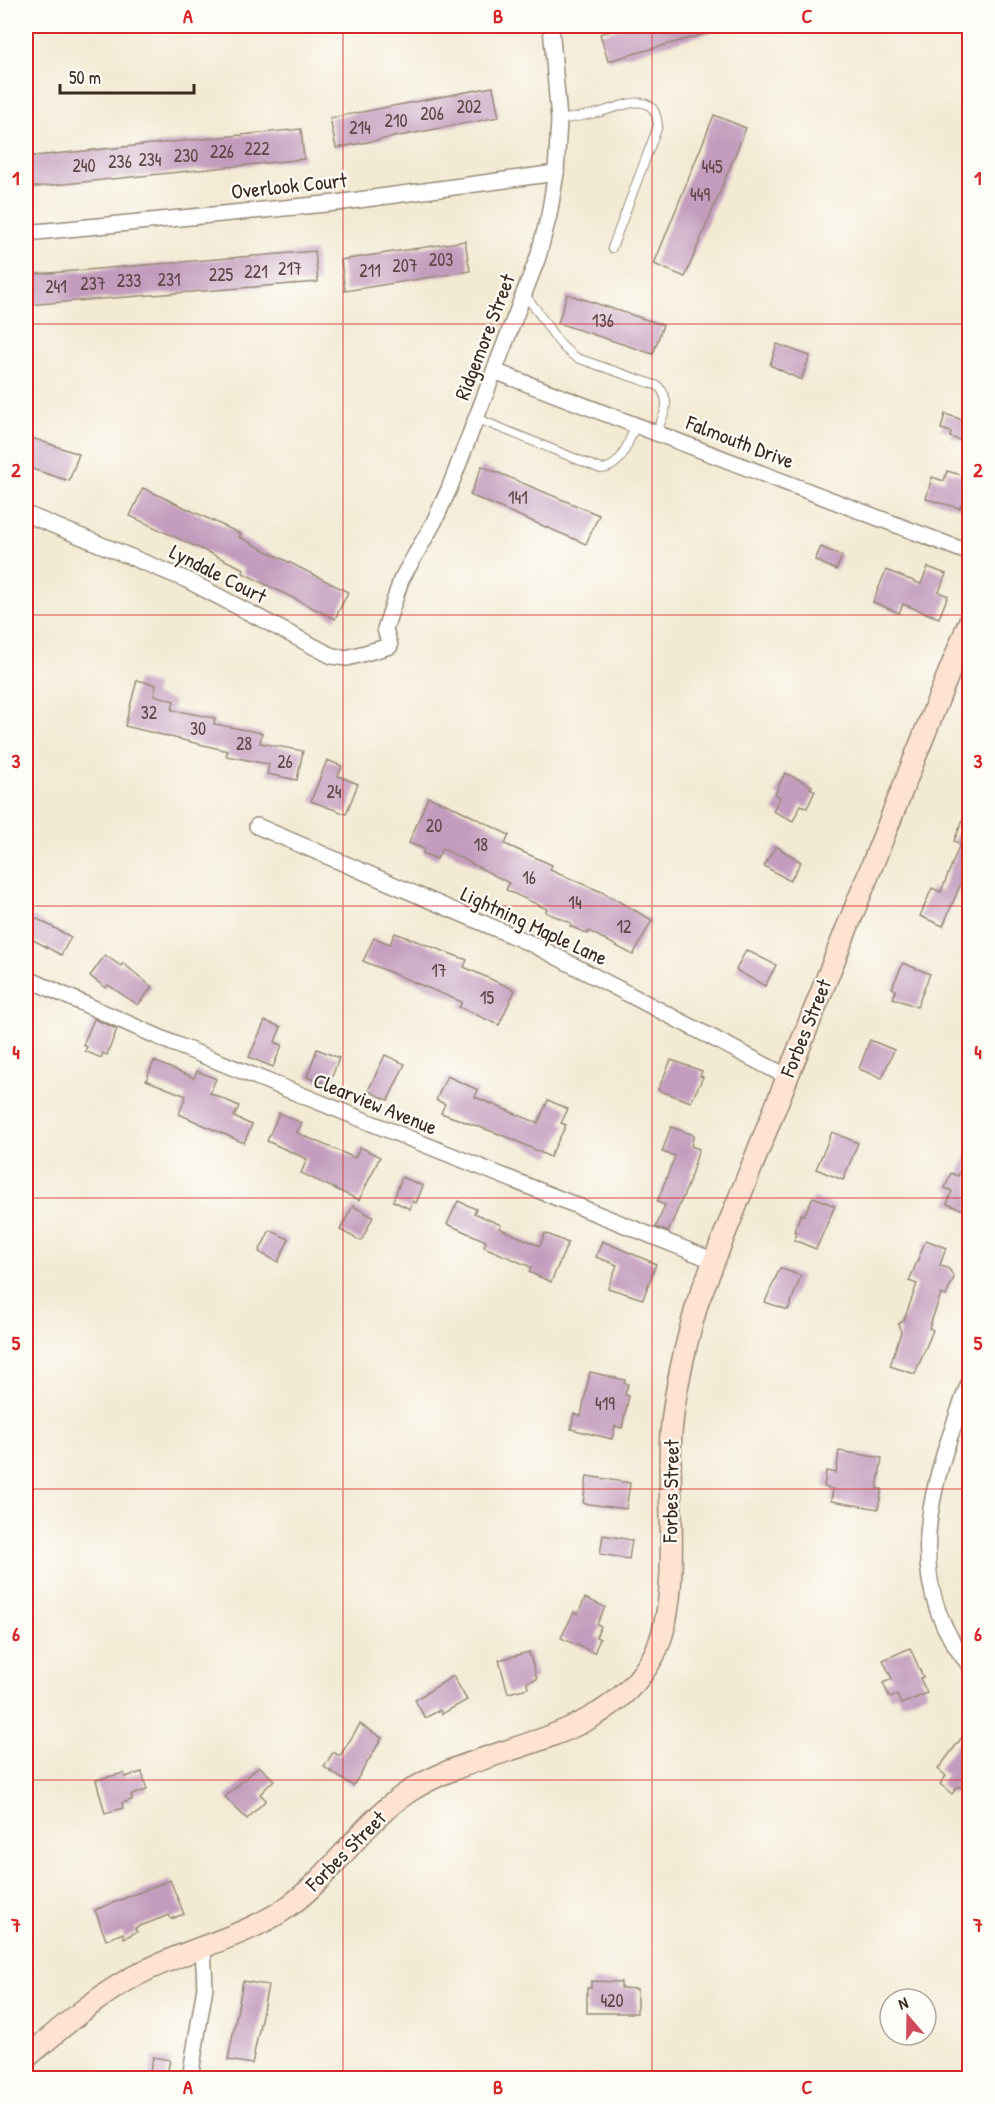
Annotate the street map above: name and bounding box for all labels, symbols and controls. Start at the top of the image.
text: A [183,2,193,29]
text: B [493,2,503,29]
text: C [802,2,813,29]
scale bar [60,57,194,95]
text: 50 m [69,65,101,90]
house number: 202 [457,94,482,119]
house number: 206 [420,101,444,126]
house number: 210 [384,108,408,133]
house number: 214 [349,115,371,140]
house number: 222 [244,136,270,161]
house number: 226 [210,139,234,164]
house number: 230 [174,143,198,168]
house number: 234 [138,147,162,172]
house number: 236 [108,149,132,174]
house number: 240 [72,153,96,178]
house number: 445 [701,154,723,179]
text: 1 [12,164,20,191]
text: 1 [974,164,982,191]
street label: Overlook Court [230,165,349,206]
house number: 449 [690,182,710,207]
house number: 203 [429,247,453,272]
house number: 207 [392,253,418,278]
house number: 217 [278,256,302,281]
house number: 211 [359,258,381,283]
house number: 221 [244,259,268,284]
house number: 225 [209,262,234,287]
house number: 231 [157,267,181,292]
house number: 233 [117,268,141,293]
street label: Ridgemore Street [447,269,522,404]
house number: 237 [80,271,106,296]
house number: 241 [45,274,67,299]
house number: 136 [592,308,614,333]
street label: Falmouth Drive [681,407,798,475]
text: 2 [11,456,21,483]
text: 2 [973,456,983,483]
house number: 141 [508,485,528,510]
street label: Lyndale Court [165,537,272,611]
house number: 32 [141,700,158,725]
house number: 30 [190,716,206,741]
house number: 28 [236,731,252,756]
text: 3 [12,747,21,774]
text: 3 [974,747,983,774]
house number: 26 [277,749,293,774]
house number: 24 [326,779,342,804]
house number: 20 [426,813,442,838]
house number: 18 [474,832,488,857]
house number: 16 [522,865,536,890]
street label: Lightning Maple Lane [456,879,612,972]
house number: 14 [568,890,582,915]
house number: 12 [617,914,632,939]
house number: 17 [431,958,447,983]
street label: Forbes Street [772,974,839,1082]
house number: 15 [480,985,494,1010]
text: 4 [12,1038,20,1065]
text: 4 [974,1038,982,1065]
street label: Clearview Avenue [309,1066,441,1142]
text: 5 [12,1329,21,1356]
text: 5 [974,1329,983,1356]
house number: 419 [595,1391,615,1416]
street label: Forbes Street [655,1438,686,1544]
text: 6 [12,1620,20,1647]
text: 6 [974,1620,982,1647]
street label: Forbes Street [298,1803,393,1898]
text: 7 [10,1911,21,1938]
text: 7 [972,1911,983,1938]
north arrow [878,1987,938,2047]
house number: 420 [600,1988,624,2013]
text: N [895,1991,911,2015]
text: A [183,2073,193,2100]
text: B [493,2073,503,2100]
text: C [802,2073,813,2100]

